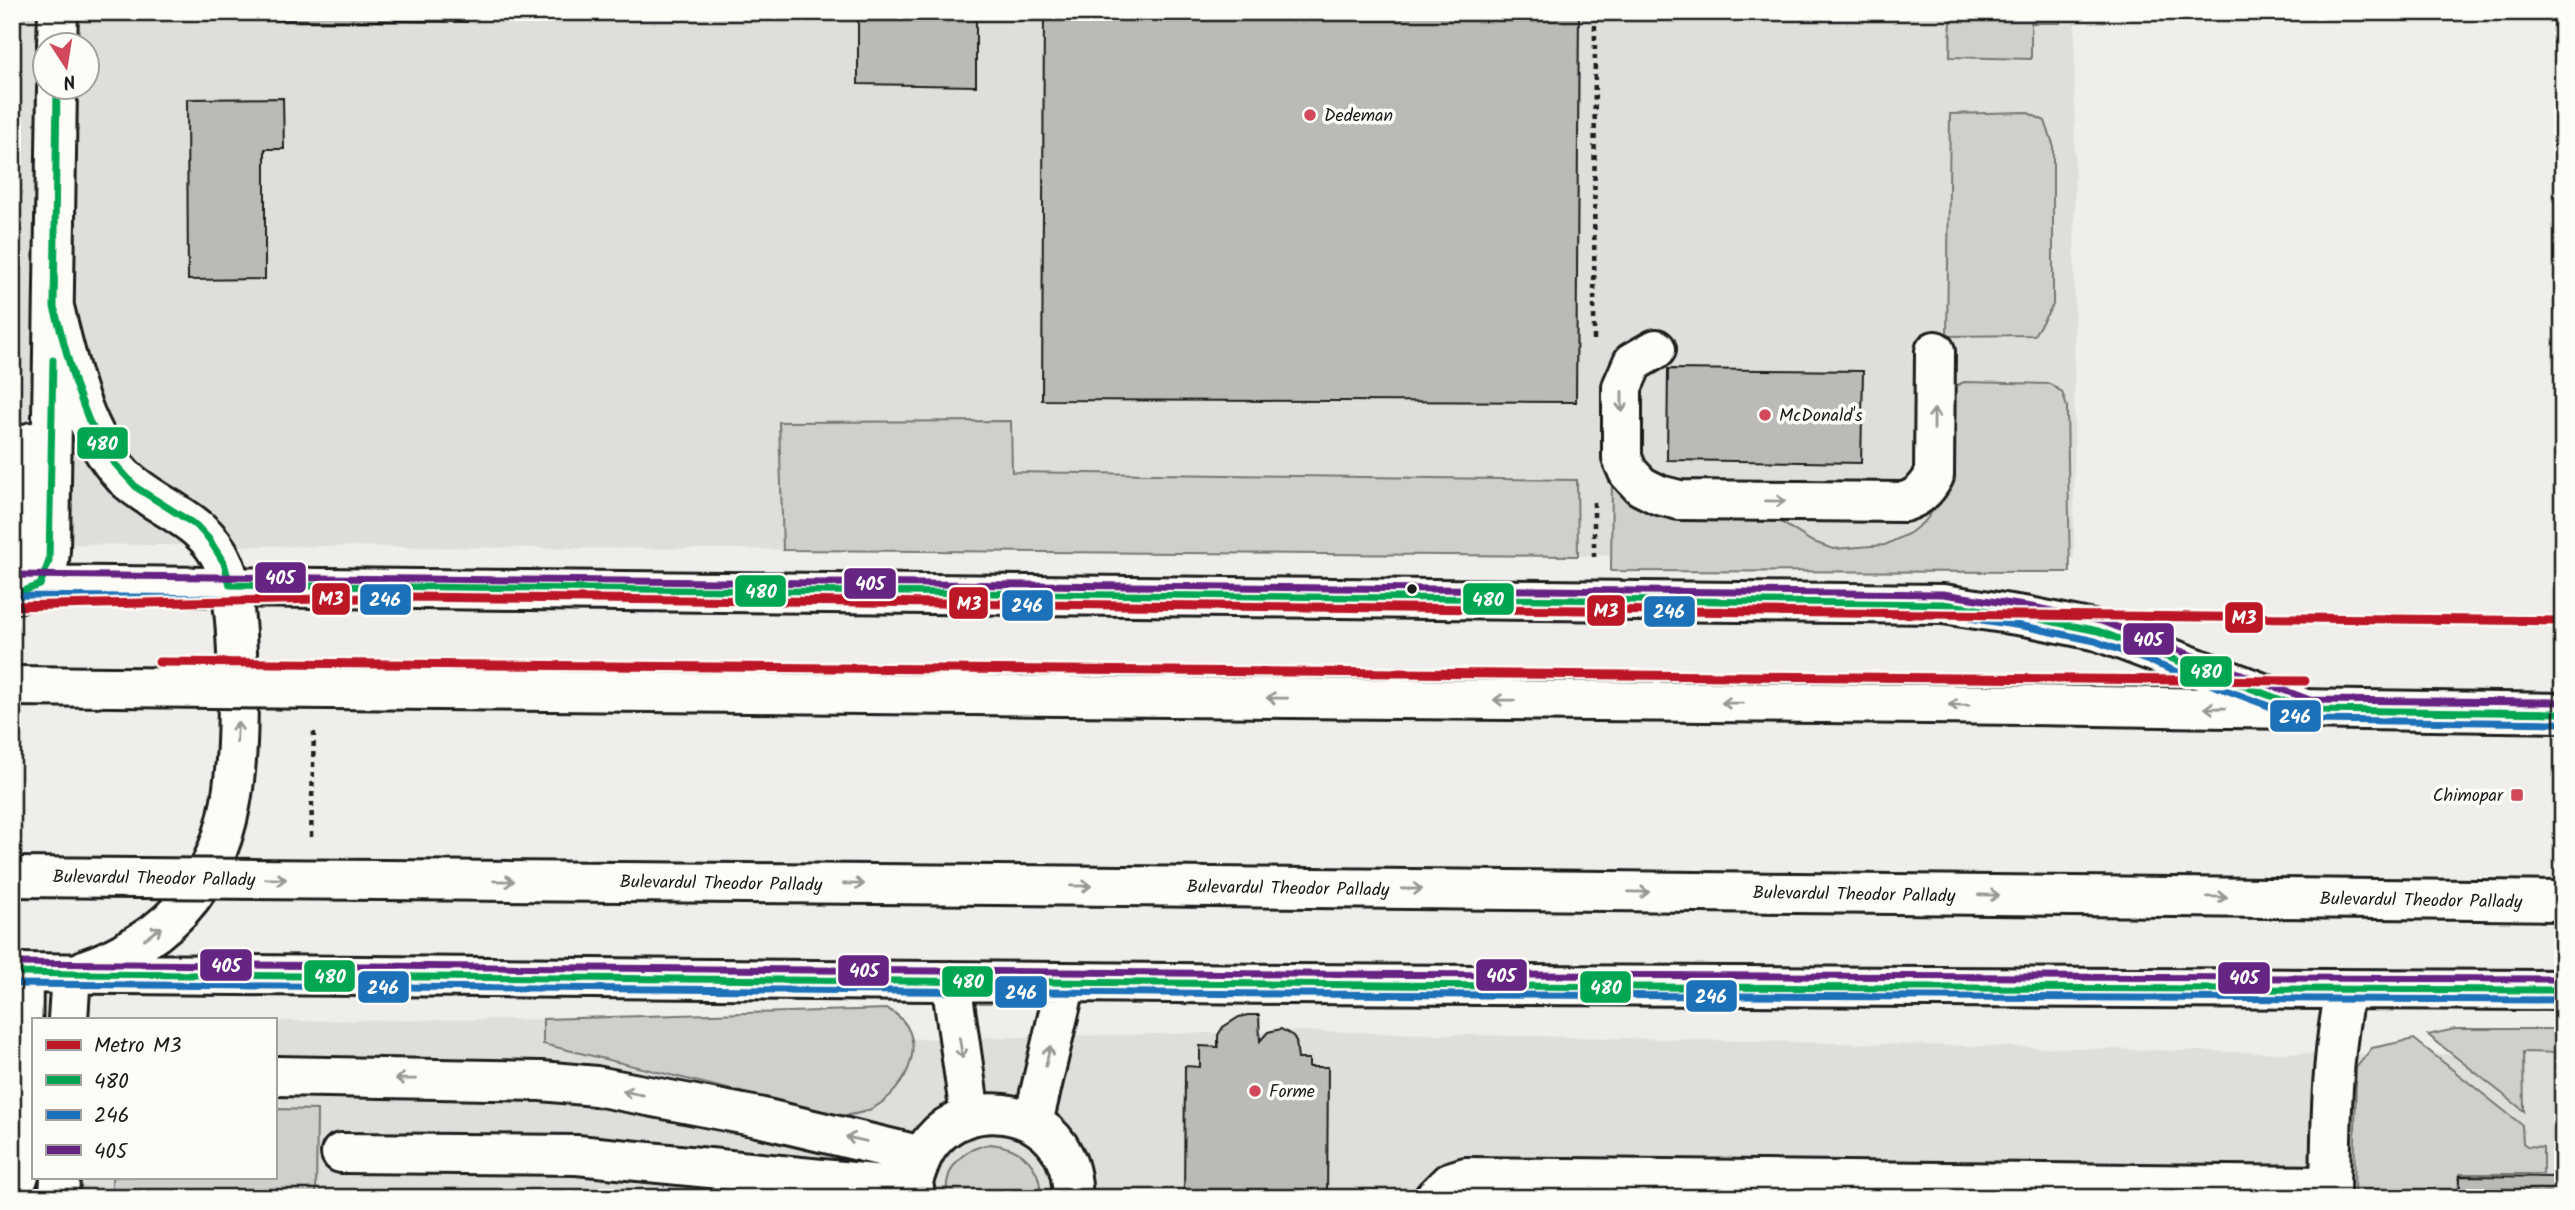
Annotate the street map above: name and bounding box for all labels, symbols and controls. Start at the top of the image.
north arrow [32,32,102,102]
text: N [60,65,78,97]
place label: Dedeman [1324,102,1393,131]
marker: Dedeman [1302,107,1318,123]
one-way arrow [1615,390,1629,413]
place label: McDonald's [1779,402,1863,431]
marker: McDonald's [1757,407,1773,423]
one-way arrow [1927,408,1941,431]
line badge: 480 [76,426,129,460]
text: 480 [86,430,118,460]
one-way arrow [1763,494,1786,508]
line badge: 405 [254,561,307,594]
text: 405 [265,564,296,594]
line badge: 405 [843,567,897,600]
text: 405 [855,570,886,600]
line badge: 480 [734,574,787,608]
text: 480 [745,578,777,608]
line badge: M3 [311,582,351,616]
unlabelled marker [1405,582,1419,596]
line badge: 480 [1462,582,1515,616]
line badge: 246 [359,583,412,616]
text: M3 [319,585,343,615]
text: 246 [369,586,401,616]
line badge: M3 [948,586,989,620]
text: 480 [1472,586,1504,616]
line badge: 246 [1001,589,1054,622]
text: M3 [957,590,981,620]
text: 246 [1011,592,1043,622]
line badge: M3 [1586,594,1626,627]
line badge: 246 [1643,595,1696,628]
text: M3 [1594,597,1618,627]
text: 246 [1653,598,1685,628]
line badge: M3 [2224,601,2264,634]
text: M3 [2232,604,2256,634]
line badge: 405 [2122,622,2175,656]
text: 405 [2133,626,2164,656]
line badge: 480 [2179,655,2233,688]
text: 480 [2190,658,2222,688]
one-way arrow [1265,691,1288,705]
one-way arrow [1493,693,1516,707]
one-way arrow [1720,696,1743,709]
one-way arrow [1948,698,1971,712]
line badge: 246 [2269,699,2322,733]
one-way arrow [2204,702,2227,715]
text: 246 [2279,703,2311,733]
one-way arrow [231,721,244,744]
place label: Chimopar [2433,782,2504,811]
marker: Chimopar [2509,787,2525,803]
street label: Bulevardul Theodor Pallady [52,863,256,896]
street label: Bulevardul Theodor Pallady [619,868,823,901]
one-way arrow [265,872,288,886]
street label: Bulevardul Theodor Pallady [1186,873,1390,906]
one-way arrow [492,874,515,888]
one-way arrow [842,877,865,891]
one-way arrow [1070,879,1093,893]
street label: Bulevardul Theodor Pallady [1752,879,1956,912]
one-way arrow [1400,883,1423,896]
one-way arrow [1627,885,1650,899]
street label: Bulevardul Theodor Pallady [2319,885,2523,918]
one-way arrow [1977,888,2000,902]
one-way arrow [2205,891,2228,904]
one-way arrow [143,926,162,941]
line badge: 405 [199,948,253,982]
text: 405 [211,952,242,982]
line badge: 405 [837,954,890,987]
text: 405 [849,957,880,987]
line badge: 405 [1475,958,1528,992]
line badge: 480 [303,959,356,993]
line badge: 405 [2217,961,2271,995]
text: 405 [1486,962,1517,992]
text: 480 [314,963,346,993]
text: 405 [2229,964,2260,994]
line badge: 480 [941,965,994,998]
text: 480 [952,968,984,998]
line badge: 246 [357,970,410,1004]
line badge: 480 [1579,970,1632,1004]
text: 246 [367,974,399,1004]
text: 480 [1590,974,1622,1004]
line badge: 246 [994,975,1048,1009]
text: 246 [1005,979,1037,1009]
line badge: 246 [1685,979,1738,1013]
text: 246 [1695,983,1727,1013]
legend [32,1018,276,1178]
text: Metro M3 [94,1030,182,1063]
one-way arrow [954,1036,967,1059]
one-way arrow [1042,1045,1056,1068]
text: 480 [94,1066,129,1099]
one-way arrow [395,1072,418,1085]
place label: Forme [1269,1078,1315,1107]
marker: Forme [1247,1083,1263,1099]
one-way arrow [622,1085,645,1099]
text: 246 [94,1100,129,1133]
one-way arrow [845,1132,868,1145]
text: 405 [94,1136,129,1169]

